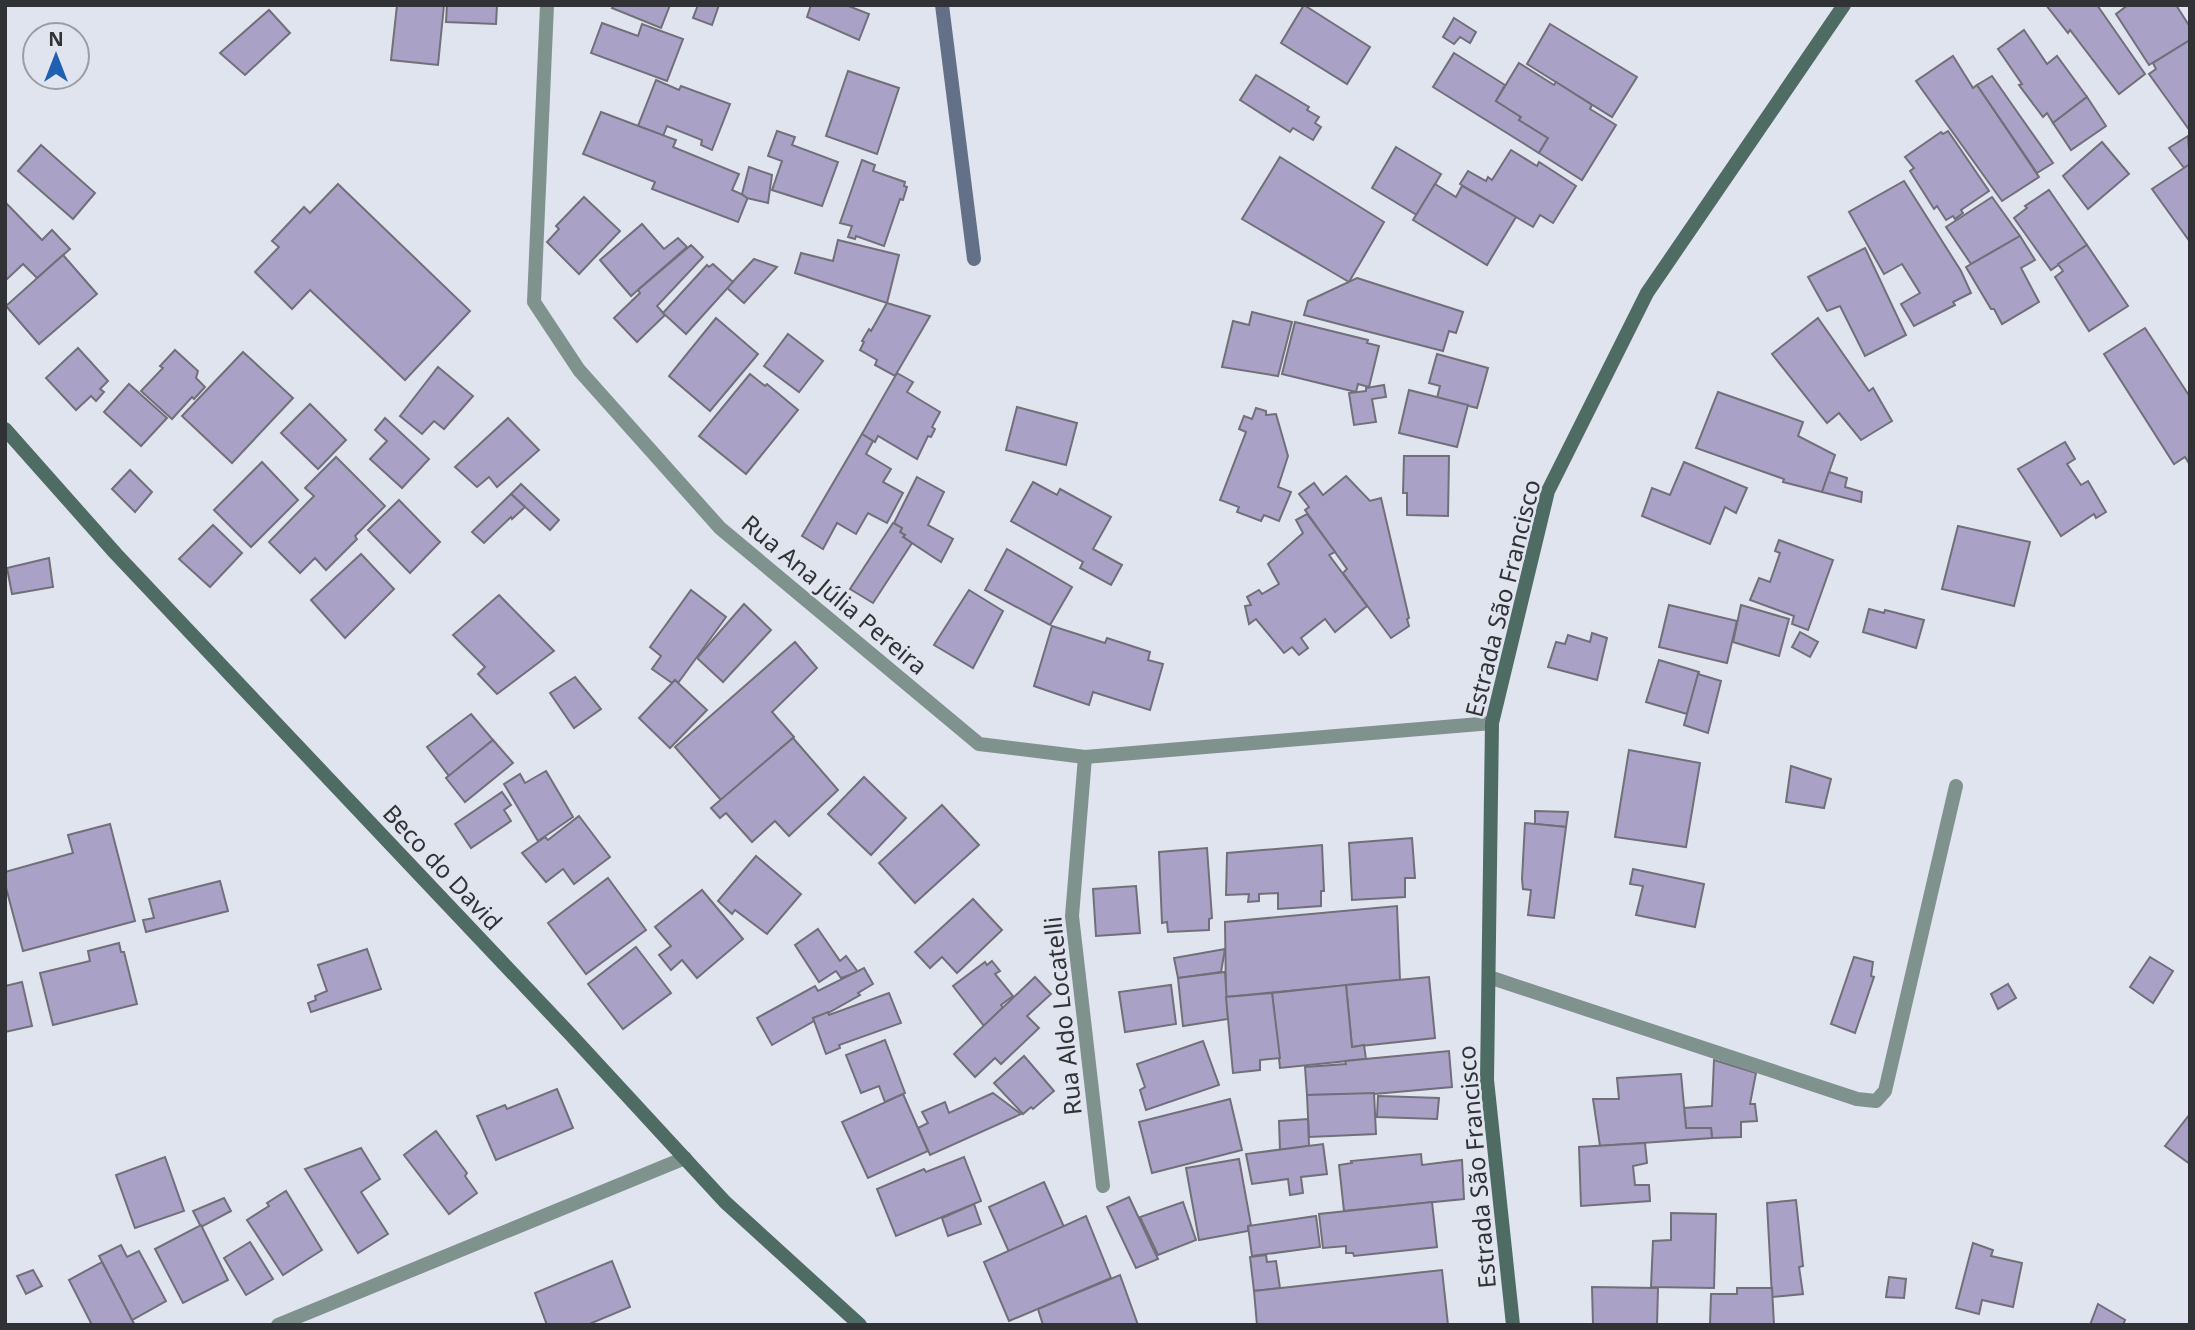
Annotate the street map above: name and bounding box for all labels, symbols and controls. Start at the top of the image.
north arrow [21,21,91,91]
text: N [48,26,64,52]
street label: Estrada São Francisco [1457,476,1547,720]
street label: Rua Ana Júlia Pereira [735,507,935,681]
street label: Beco do David [376,797,510,937]
street label: Rua Aldo Locatelli [1035,915,1089,1117]
street label: Estrada São Francisco [1449,1044,1503,1290]

